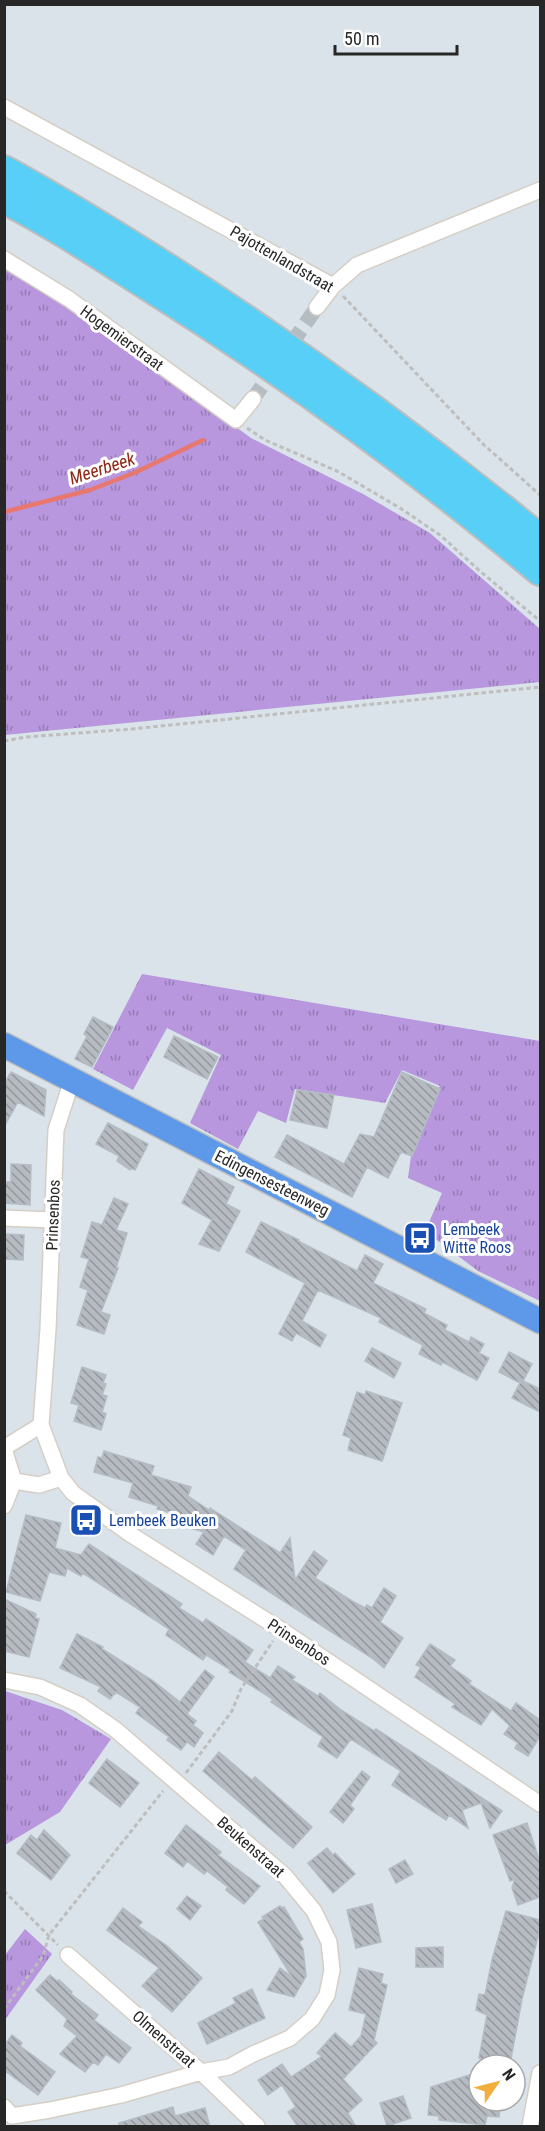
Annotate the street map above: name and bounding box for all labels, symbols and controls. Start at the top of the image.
scale bar [335,18,456,56]
text: 50 m [344,28,379,49]
street label: Pajottenlandstraat [227,222,337,296]
street label: Hogemierstraat [77,301,167,375]
water label: Meerbeek [67,447,139,488]
street label: Edingensesteenweg [212,1146,332,1220]
street label: Prinsenbos [42,1179,64,1251]
bus stop icon: Lembeek Witte Roos [402,1220,438,1256]
place label: Lembeek Witte Roos [443,1220,511,1257]
bus stop icon: Lembeek Beuken [68,1502,104,1538]
place label: Lembeek Beuken [109,1511,216,1530]
street label: Prinsenbos [264,1615,334,1669]
street label: Beukenstraat [213,1813,289,1882]
street label: Olmenstraat [129,2006,200,2072]
north arrow [467,2053,527,2113]
text: N [498,2065,519,2084]

